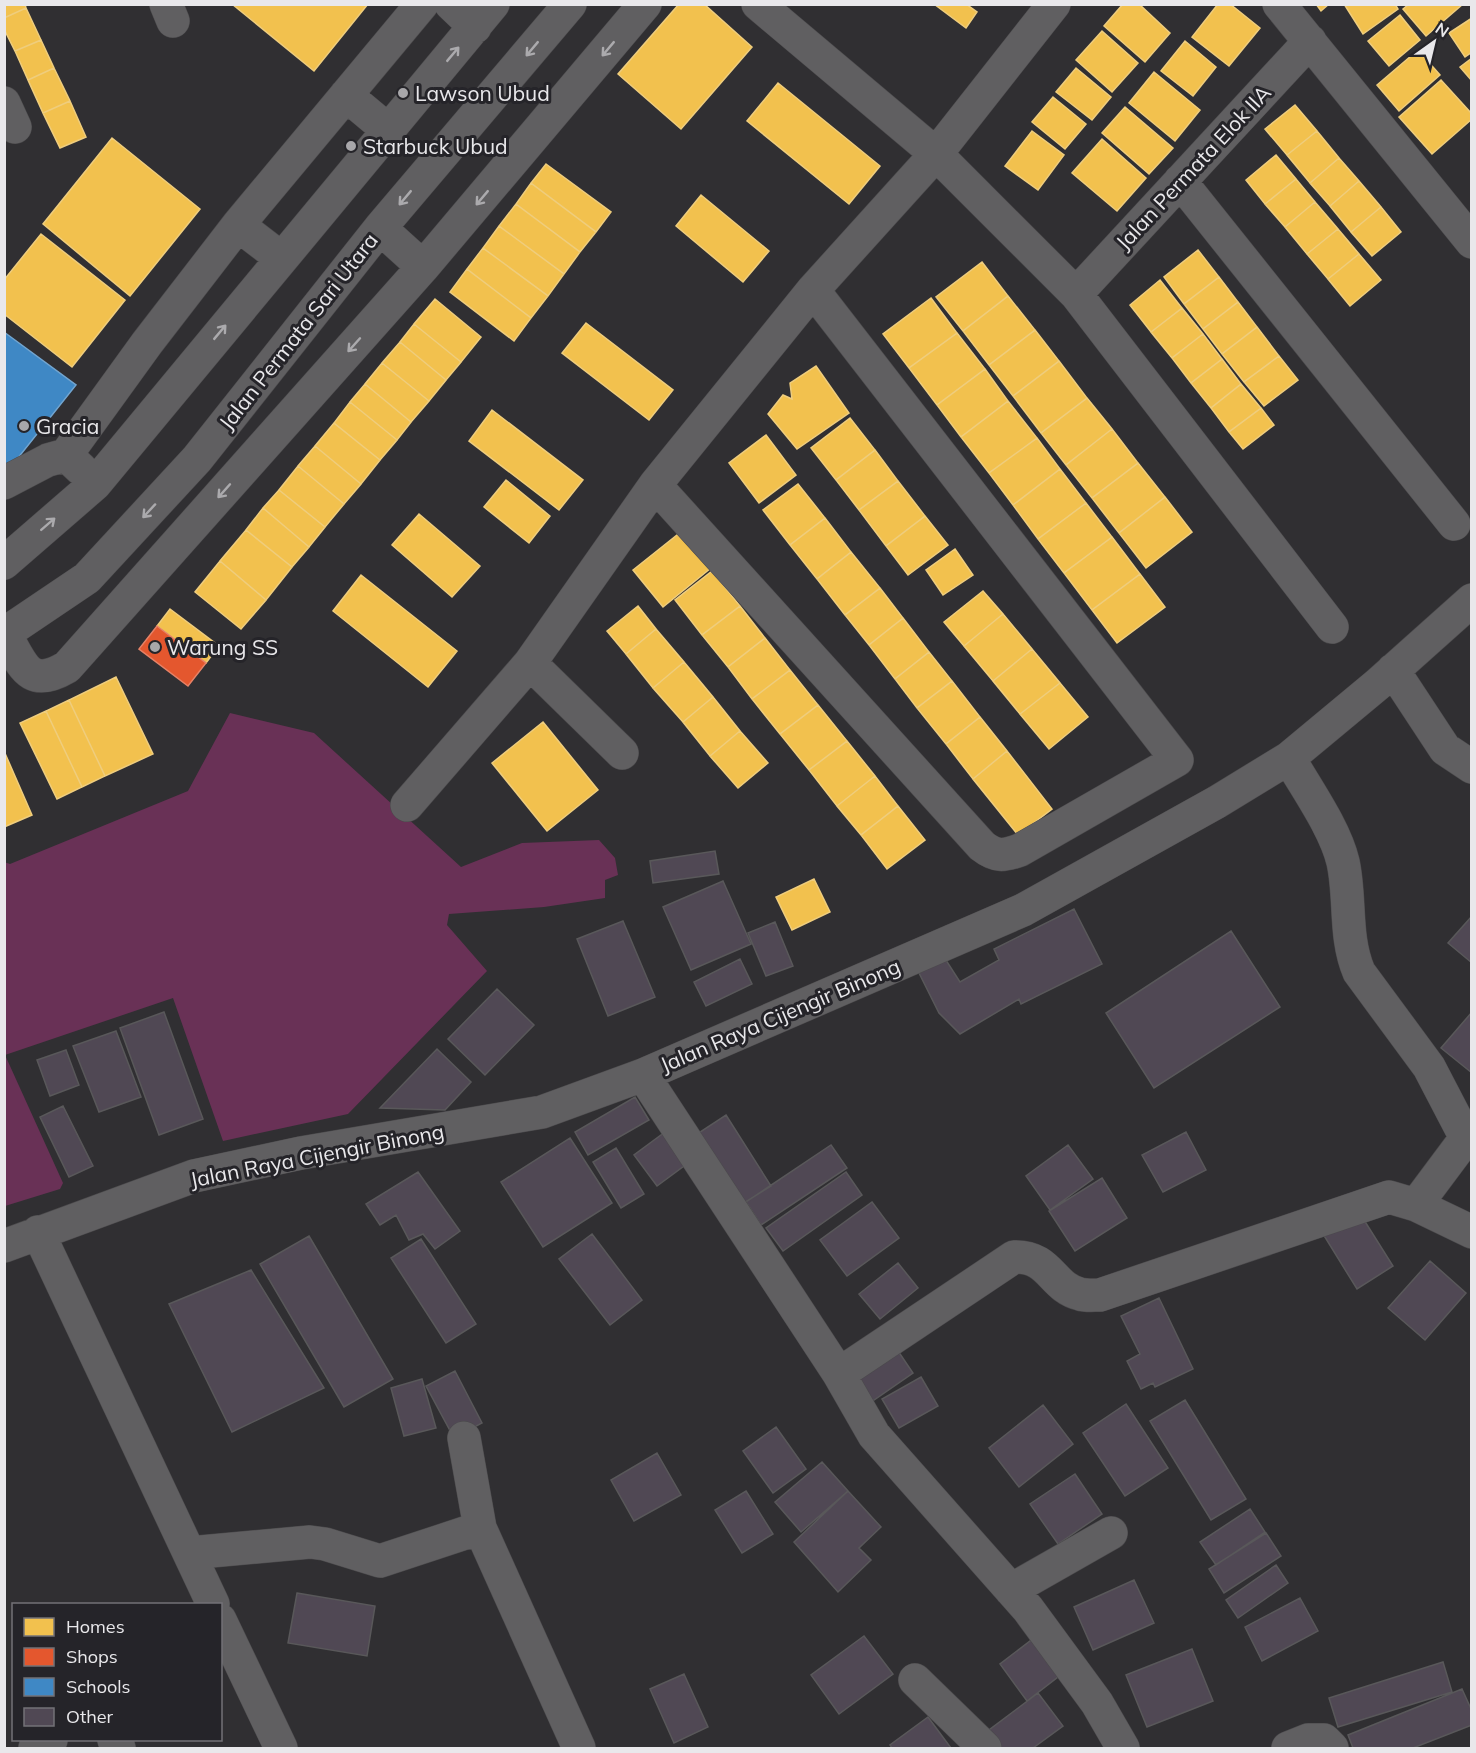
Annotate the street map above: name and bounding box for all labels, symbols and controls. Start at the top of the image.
north arrow [1404,12,1464,72]
text: N [1432,18,1453,41]
one-way arrow [525,41,539,56]
one-way arrow [601,41,614,57]
one-way arrow [446,47,460,62]
street label: Jalan Permata Elok IIA [1110,79,1276,255]
place label: Lawson Ubud [415,80,550,106]
marker: Lawson Ubud [396,86,410,100]
place label: Starbuck Ubud [363,133,508,159]
marker: Starbuck Ubud [344,139,358,153]
one-way arrow [399,190,412,206]
one-way arrow [475,190,488,206]
street label: Jalan Permata Sari Utara [213,227,383,435]
one-way arrow [213,325,227,340]
one-way arrow [347,337,361,352]
place label: Gracia [36,413,99,439]
marker: Gracia [17,419,31,433]
one-way arrow [217,483,231,498]
one-way arrow [142,503,156,518]
one-way arrow [41,517,56,531]
place label: Warung SS [167,634,278,660]
marker: Warung SS [148,640,162,654]
street label: Jalan Raya Cijengir Binong [656,953,904,1077]
street label: Jalan Raya Cijengir Binong [188,1118,446,1192]
legend [12,1603,222,1741]
text: Homes [66,1615,125,1638]
text: Shops [66,1645,118,1668]
text: Schools [66,1675,131,1698]
text: Other [66,1705,114,1728]

